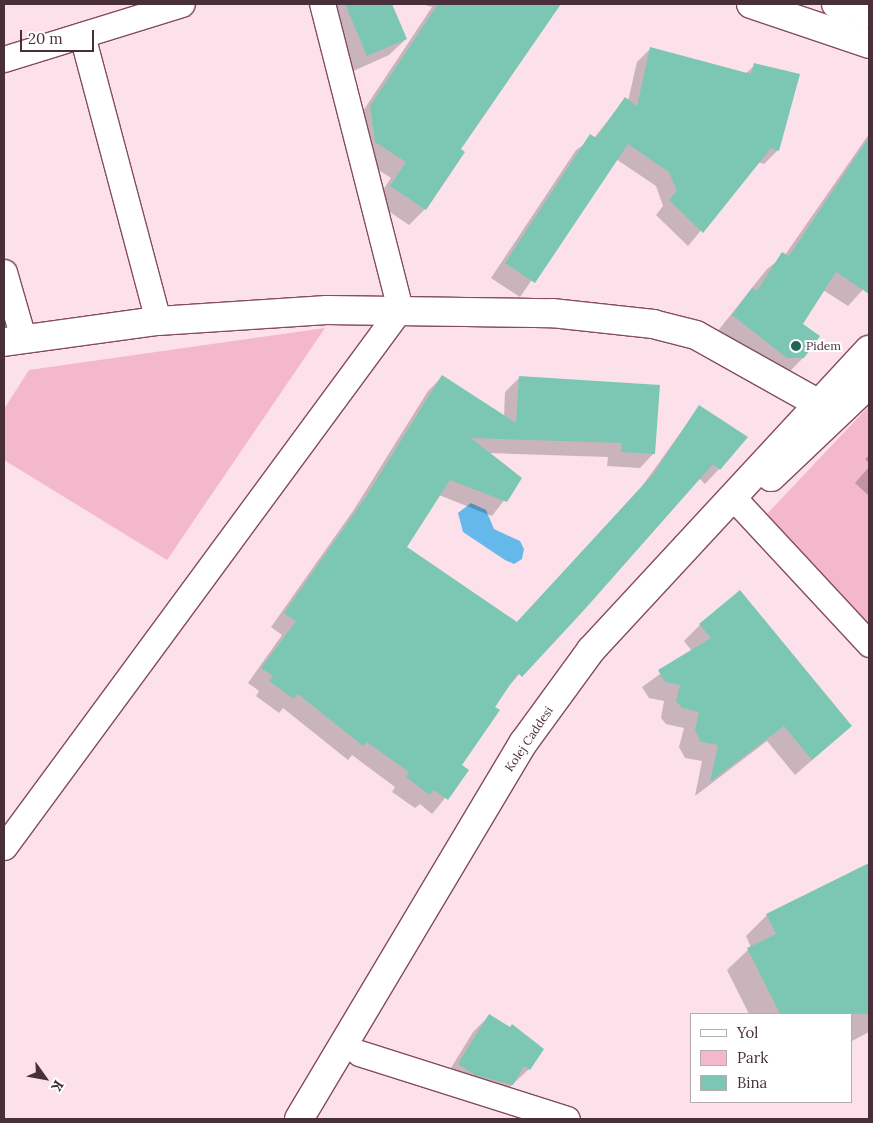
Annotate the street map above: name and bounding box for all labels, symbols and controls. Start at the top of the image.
scale bar [22,20,96,52]
text: 20 m [28,29,63,48]
place label: Pidem [806,339,841,353]
marker: Pidem [790,340,802,352]
street label: Kolej Caddesi [502,704,556,774]
legend [690,1013,853,1103]
text: Yol [737,1023,758,1042]
text: Park [737,1048,768,1067]
north arrow [20,1053,70,1103]
text: Bina [737,1073,767,1092]
text: K [47,1077,68,1095]

